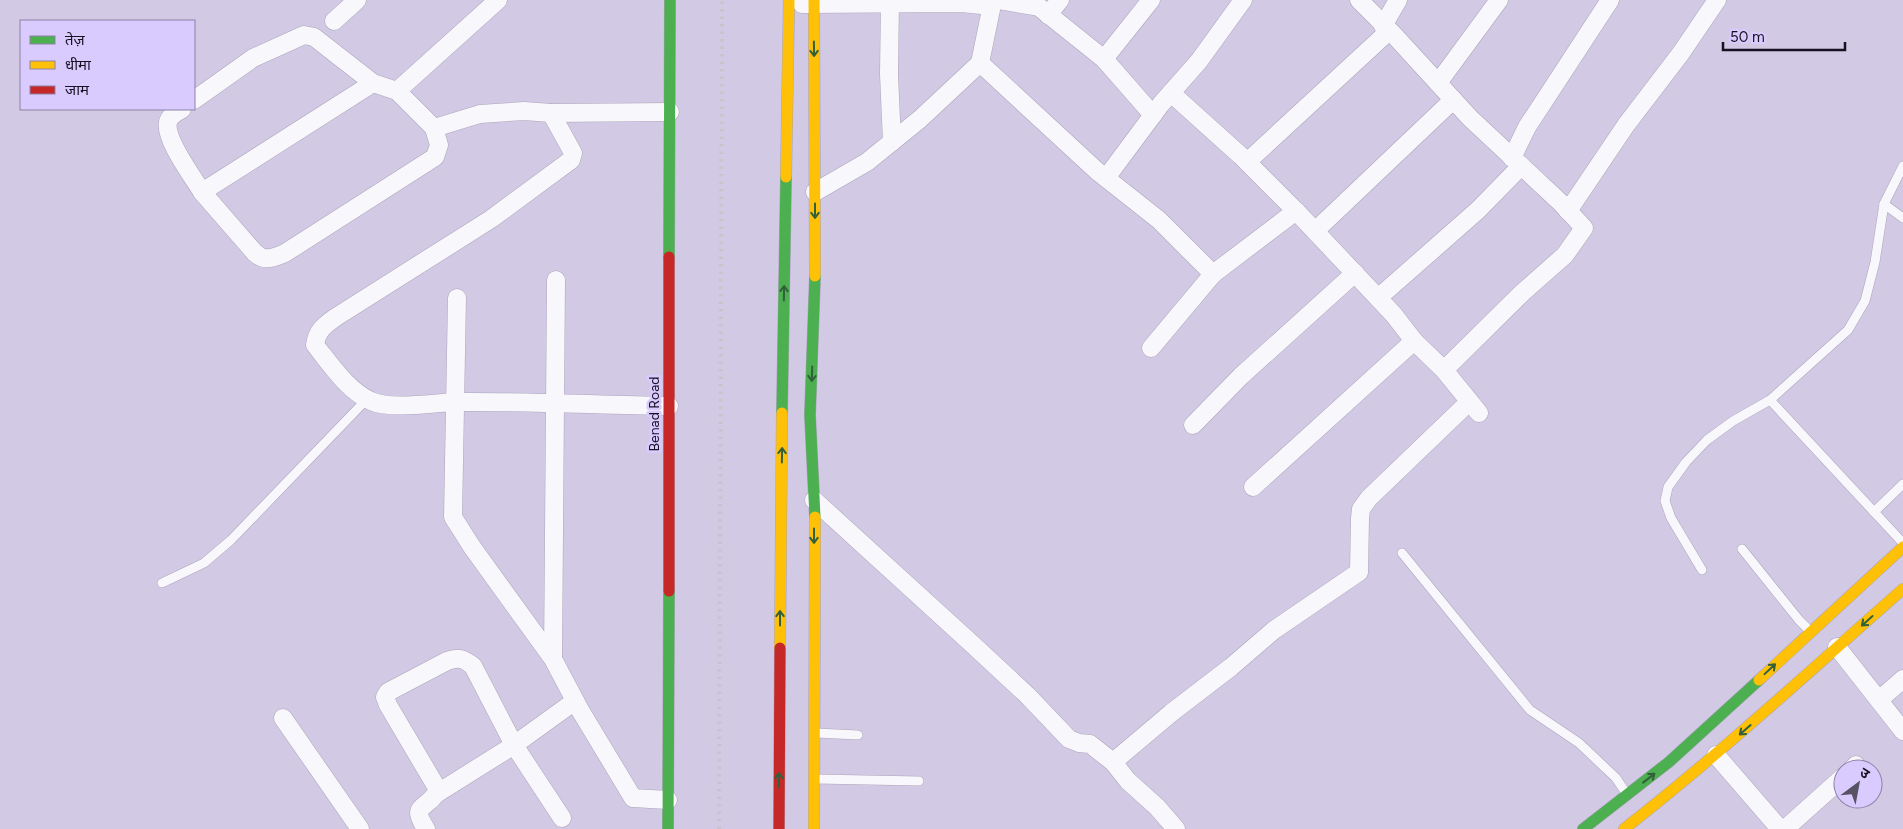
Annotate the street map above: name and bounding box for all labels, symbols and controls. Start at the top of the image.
legend [20,20,195,110]
scale bar [1723,20,1846,52]
text: 50 m [1730,28,1765,46]
text: तेज़ [65,31,86,49]
one-way arrow [809,40,819,56]
text: धीमा [65,56,92,74]
text: जाम [65,81,90,99]
one-way arrow [810,202,820,219]
one-way arrow [779,285,789,302]
one-way arrow [807,365,816,381]
street label: Benad Road [646,376,663,452]
one-way arrow [777,448,787,464]
one-way arrow [809,528,819,544]
one-way arrow [775,610,785,626]
one-way arrow [1860,615,1873,627]
one-way arrow [1764,663,1777,675]
one-way arrow [1739,724,1752,735]
north arrow [1833,759,1883,809]
text: उ [1857,764,1873,783]
one-way arrow [1643,772,1656,783]
one-way arrow [774,773,784,789]

